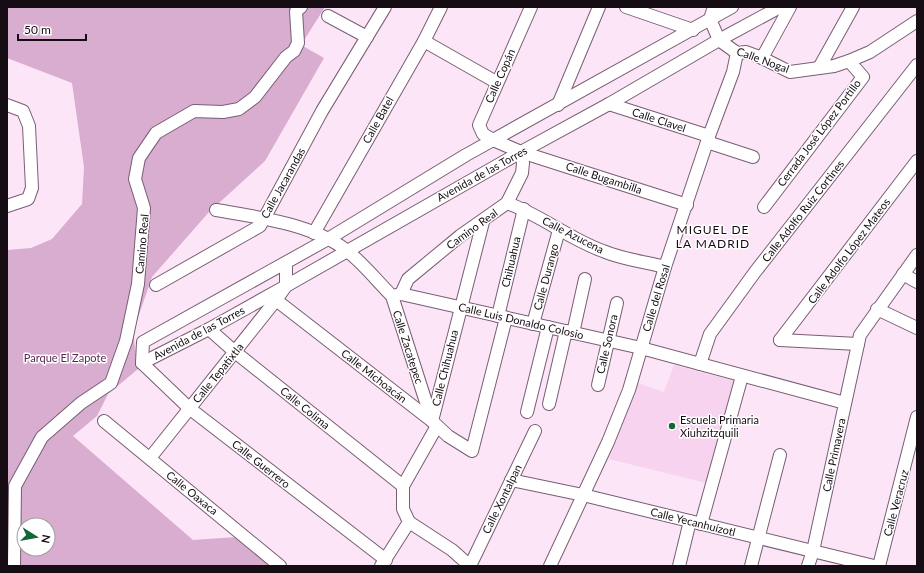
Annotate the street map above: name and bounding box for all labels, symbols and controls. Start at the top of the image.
scale bar [18,16,86,42]
text: 50 m [24,22,51,37]
street label: Calle Nogal [735,44,791,75]
street label: Calle Copán [482,47,517,105]
street label: Cerrada José López Portillo [774,77,863,189]
street label: Calle Batel [359,94,396,145]
street label: Calle Clavel [631,105,688,134]
street label: Avenida de las Torres [434,143,529,204]
street label: Calle Jacarandas [258,145,307,220]
street label: Calle Adolfo Ruiz Cortines [759,157,847,264]
street label: Calle Bugambilla [564,159,644,196]
street label: Calle Adolfo López Mateos [805,195,893,306]
street label: Camino Real [444,206,500,252]
street label: Camino Real [132,213,151,274]
street label: Calle Azucena [540,213,606,256]
district label: MIGUEL DE LA MADRID [676,222,750,251]
street label: Chihuahua [498,235,523,288]
street label: Calle Durango [530,242,561,312]
street label: Calle del Rosal [639,263,672,333]
street label: Calle Luis Donaldo Colosio [457,300,585,341]
street label: Avenida de las Torres [151,303,247,362]
street label: Calle Zacatepec [391,309,426,385]
street label: Calle Sonora [593,313,620,375]
street label: Calle Chihuahua [429,328,460,407]
street label: Calle Tepatixtla [190,340,246,405]
street label: Calle Michoacán [339,346,410,405]
park label: Parque El Zapote [24,351,106,364]
street label: Calle Colima [278,384,333,431]
place label: Escuela Primaria Xiuhzitzquili [680,413,759,439]
street label: Calle Primavera [819,417,848,493]
marker: Escuela Primaria Xiuhzitzquili [667,421,677,431]
street label: Calle Guerrero [230,437,293,490]
street label: Calle Xontalpan [479,462,524,536]
street label: Calle Oaxaca [164,468,221,517]
street label: Calle Veracruz [880,468,911,538]
street label: Calle Yecanhuízotl [649,505,737,538]
north arrow [16,517,56,557]
text: N [39,534,53,544]

